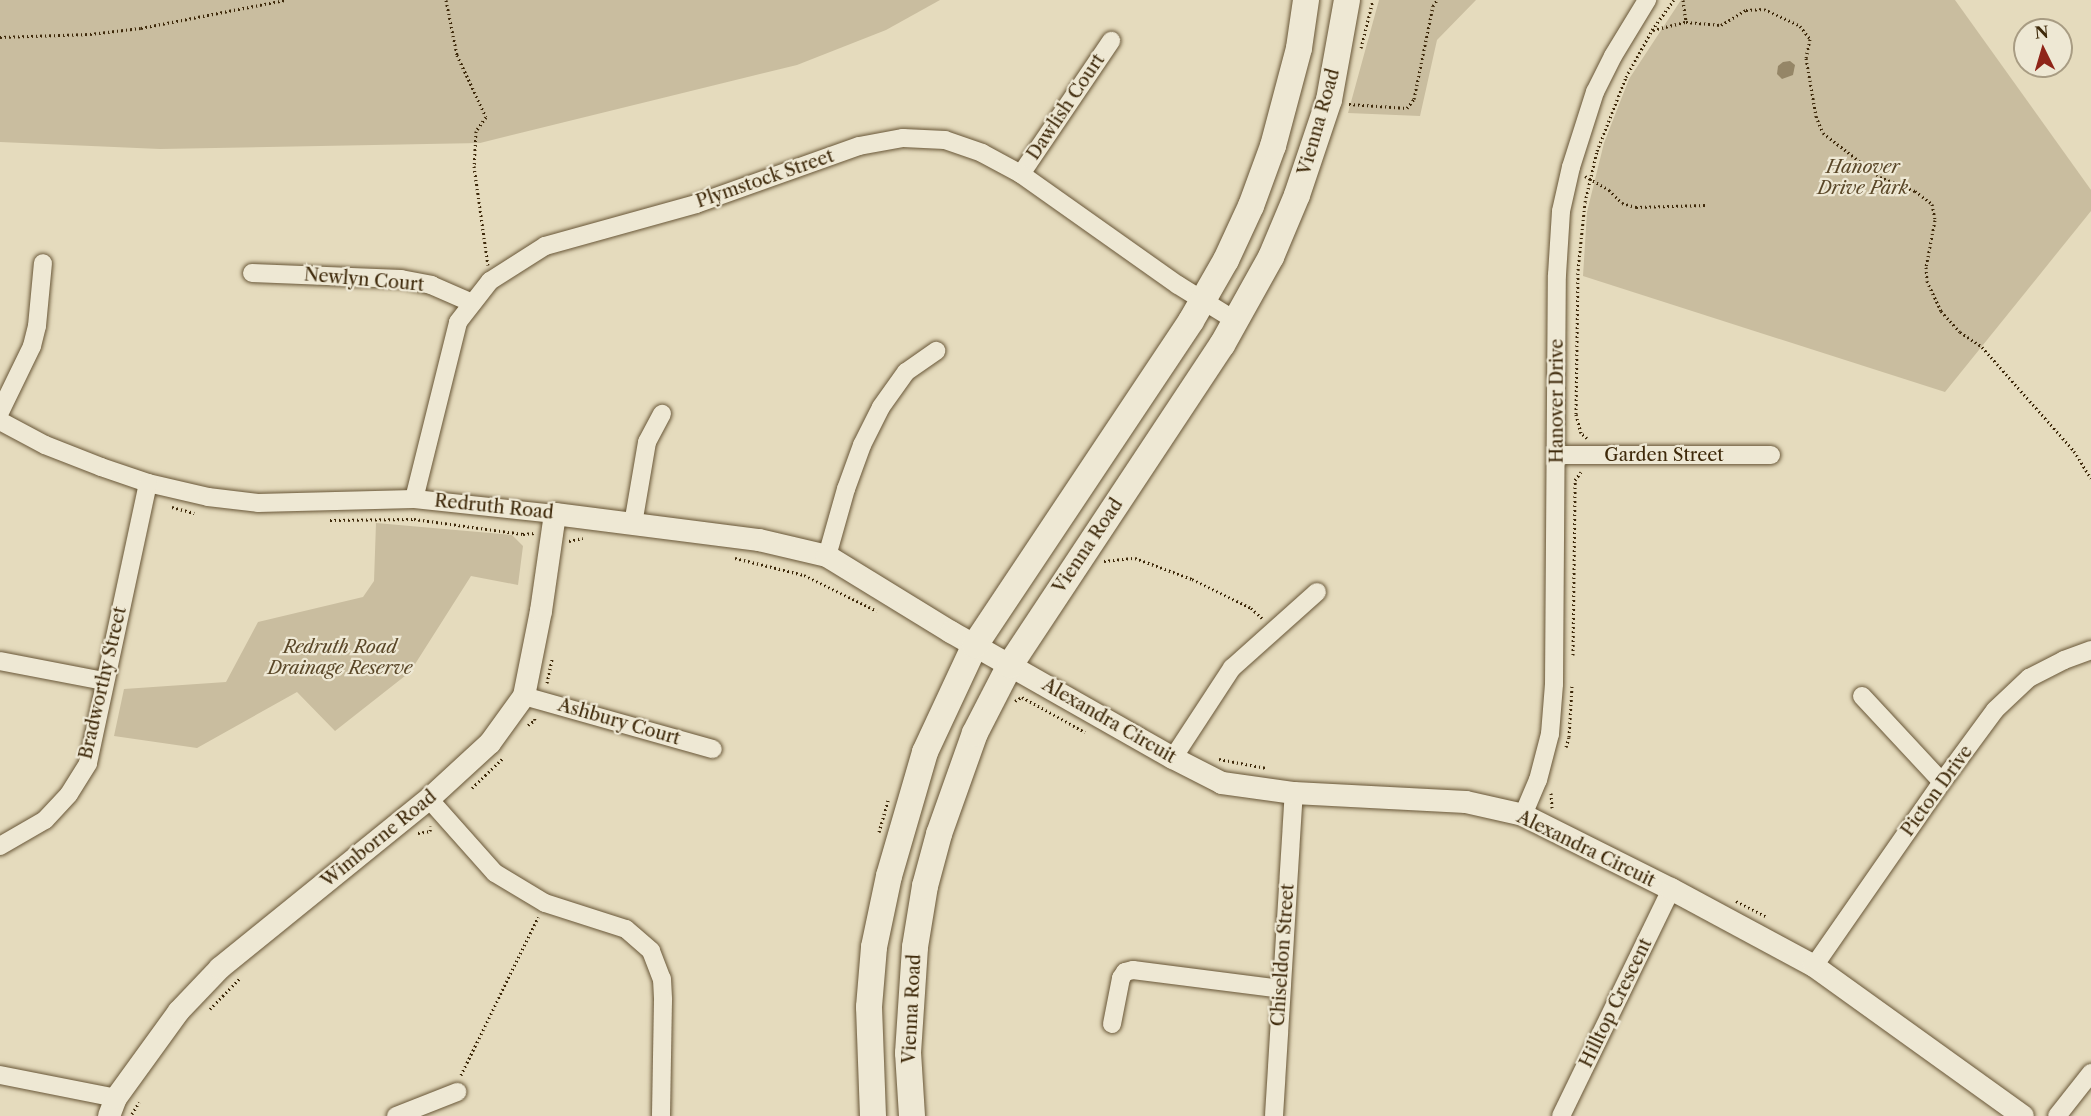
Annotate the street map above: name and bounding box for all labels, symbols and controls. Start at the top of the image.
north arrow [2013,18,2073,78]
text: N [2034,21,2049,43]
street label: Dawlish Court [1023,50,1109,164]
street label: Vienna Road [1293,66,1345,178]
street label: Plymstock Street [693,145,837,213]
park label: Hanover Drive Park [1818,157,1908,200]
street label: Newlyn Court [303,264,425,296]
street label: Hanover Drive [1546,338,1568,464]
street label: Garden Street [1604,444,1724,466]
street label: Redruth Road [433,490,555,524]
street label: Vienna Road [1048,494,1128,598]
street label: Bradworthy Street [75,604,131,762]
park label: Redruth Road Drainage Reserve [268,637,412,680]
street label: Alexandra Circuit [1038,674,1180,768]
street label: Ashbury Court [555,694,683,750]
street label: Picton Drive [1897,741,1977,841]
street label: Wimborne Road [317,786,441,892]
street label: Alexandra Circuit [1513,806,1659,892]
street label: Chiseldon Street [1267,883,1299,1027]
street label: Hilltop Crescent [1575,935,1657,1071]
street label: Vienna Road [898,954,926,1064]

